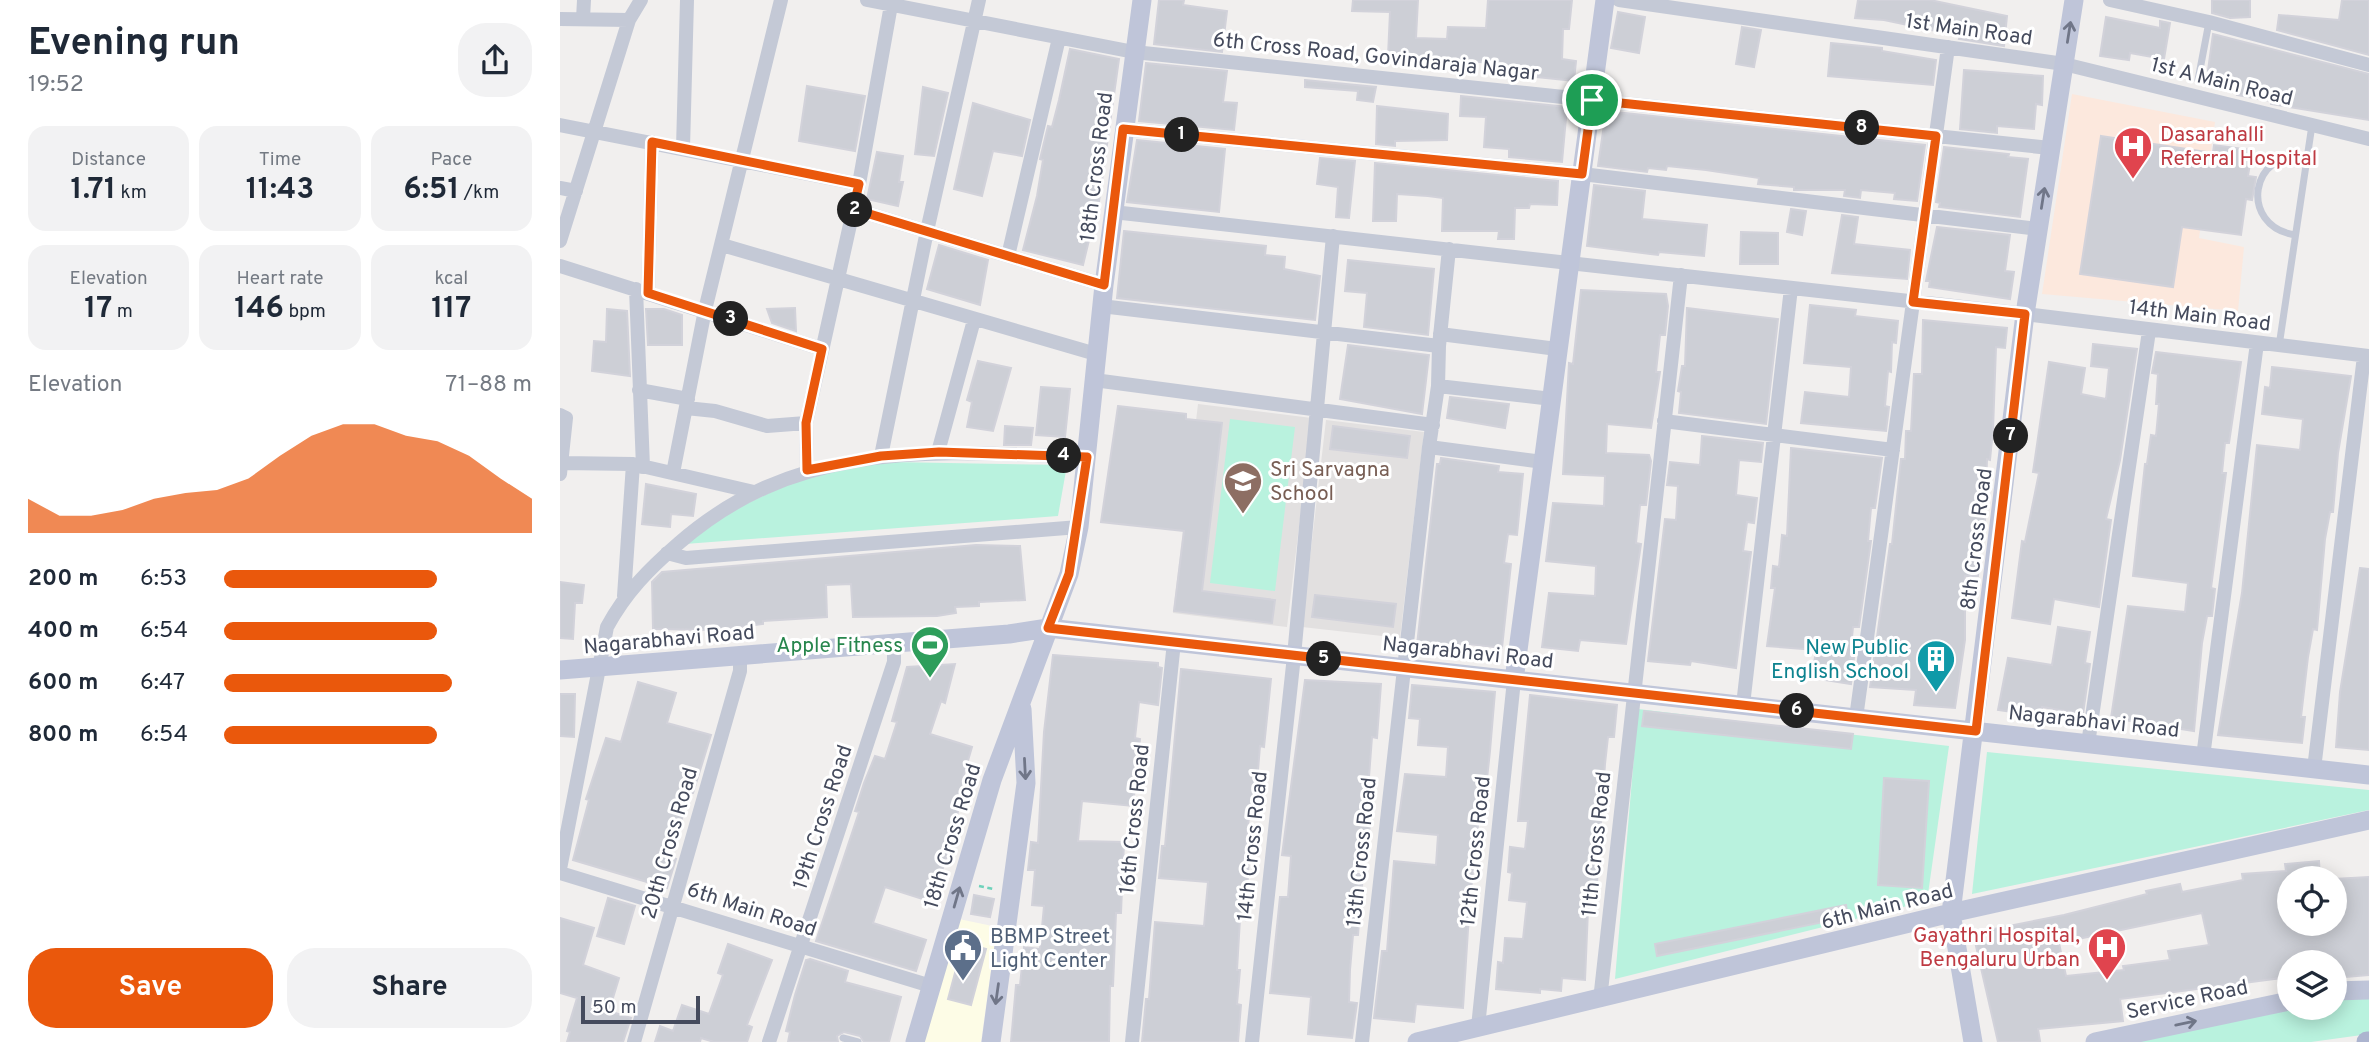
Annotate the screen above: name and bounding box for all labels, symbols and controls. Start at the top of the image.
street label: 1st Main Road [1904,8,2034,53]
text: Evening run [28,20,240,69]
one-way arrow [2063,21,2076,44]
button: share [458,23,532,97]
street label: 6th Cross Road, Govindaraja Nagar [1211,27,1540,88]
street label: 1st A Main Road [2148,52,2295,113]
pin [1562,70,1622,130]
text: 19:52 [28,71,84,100]
icon: arrive [1573,81,1611,119]
street label: 18th Cross Road [1075,91,1120,244]
pin: 8 [1844,110,1880,146]
text: 8 [1856,115,1867,139]
pin: 1 [1164,118,1200,152]
text: 1 [1178,122,1185,146]
place label: Dasarahalli Referral Hospital [2160,122,2317,173]
hospital icon: Dasarahalli Referral Hospital [2112,125,2154,180]
text: Distance [71,148,146,172]
text: Time [259,148,301,172]
text: Pace [430,148,472,172]
text: 1.71 [71,172,116,209]
text: 11:43 [246,172,314,209]
text: 6:51 [403,172,459,209]
text: km [116,181,147,205]
text: /km [459,181,499,205]
one-way arrow [2037,187,2050,210]
pin: 2 [838,192,872,228]
text: 2 [849,197,860,221]
text: Elevation [70,267,148,291]
text: Heart rate [237,267,323,291]
text: kcal [434,267,468,291]
text: 17 [84,291,112,328]
text: 146 [234,291,284,328]
text: 117 [431,291,471,328]
street label: 14th Main Road [2127,294,2272,339]
text: m [112,300,133,324]
text: bpm [284,300,326,324]
pin: 3 [714,302,748,336]
text: 3 [725,306,736,330]
text: Elevation [28,371,123,400]
text: 71–88 m [445,371,532,400]
pin: 7 [1994,418,2028,453]
text: 7 [2005,423,2016,447]
pin: 4 [1046,438,1082,474]
text: 4 [1057,443,1070,467]
place label: Sri Sarvagna School [1270,457,1390,508]
school or university icon: Sri Sarvagna School [1222,460,1264,515]
street label: 8th Cross Road [1955,467,2000,612]
text: 200 m [28,565,98,594]
text: 6:53 [140,565,187,594]
text: 400 m [28,617,99,646]
text: 6:54 [140,617,188,646]
street label: Nagarabhavi Road [582,620,756,661]
sports icon: Apple Fitness [909,624,951,679]
street label: Nagarabhavi Road [1381,631,1555,676]
place label: Apple Fitness [776,633,903,660]
place label: New Public English School [1771,635,1909,686]
building icon: New Public English School [1915,638,1957,693]
pin: 5 [1306,642,1342,676]
text: 5 [1318,646,1329,670]
text: 600 m [28,669,98,698]
text: 6:47 [140,669,185,698]
pin: 6 [1780,694,1814,728]
text: 6 [1791,698,1802,722]
street label: Nagarabhavi Road [2007,700,2181,745]
text: 800 m [28,721,98,750]
text: 6:54 [140,721,188,750]
street label: 19th Cross Road [787,742,860,893]
street label: 16th Cross Road [1114,743,1157,895]
one-way arrow [1018,757,1031,780]
street label: 18th Cross Road [919,760,988,912]
street label: 20th Cross Road [636,764,705,922]
street label: 14th Cross Road [1232,770,1275,923]
street label: 11th Cross Road [1576,770,1619,918]
street label: 12th Cross Road [1455,775,1498,928]
street label: 13th Cross Road [1341,776,1384,928]
map controls [2277,866,2347,1020]
button: locate [2277,866,2347,936]
street label: 6th Main Road [683,877,820,944]
street label: 6th Main Road [1819,878,1956,937]
one-way arrow [952,887,965,909]
place label: Gayathri Hospital, Bengaluru Urban [1913,923,2080,974]
place label: BBMP Street Light Center [990,924,1110,975]
hospital icon: Gayathri Hospital, Bengaluru Urban [2086,926,2128,981]
public building icon: BBMP Street Light Center [942,927,984,982]
button: Save [28,948,273,1028]
button: Share [287,948,532,1028]
button: layers [2277,950,2347,1020]
street label: Service Road [2124,974,2251,1027]
one-way arrow [991,983,1004,1005]
scale bar [581,993,700,1025]
text: 50 m [592,996,637,1020]
one-way arrow [2174,1015,2197,1029]

